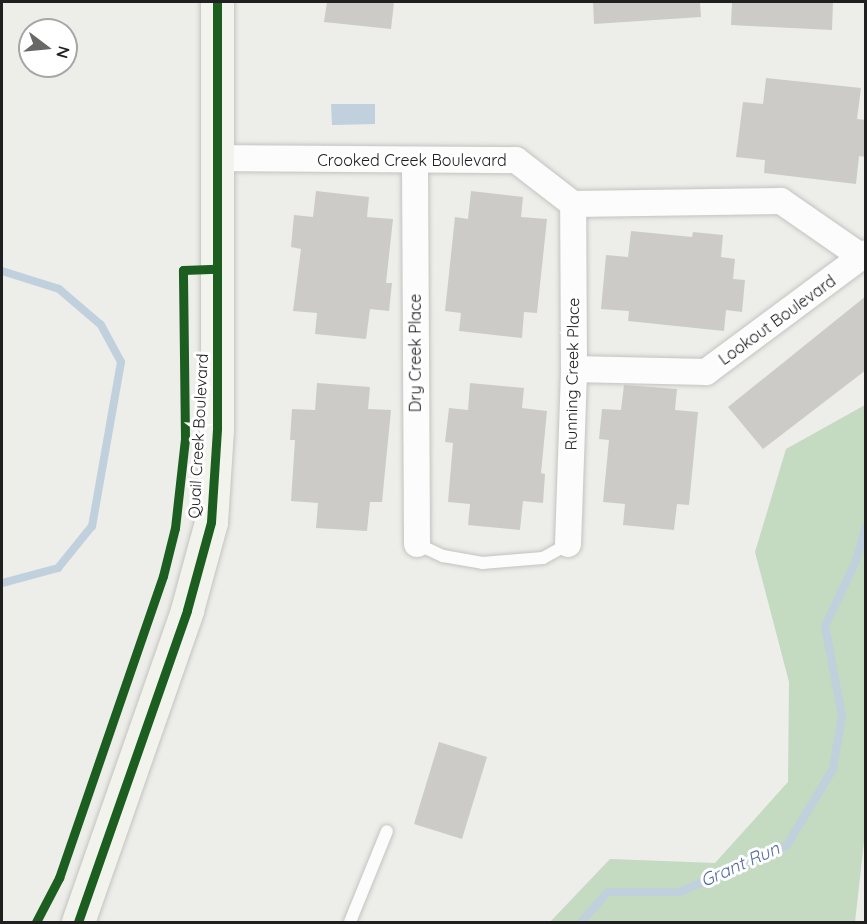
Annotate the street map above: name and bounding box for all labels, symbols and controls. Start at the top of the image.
north arrow [18,18,78,78]
text: N [52,44,75,61]
street label: Crooked Creek Boulevard [317,150,507,170]
street label: Lookout Boulevard [715,271,839,369]
street label: Dry Creek Place [405,294,425,412]
street label: Running Creek Place [561,298,583,450]
street label: Quail Creek Boulevard [184,353,212,519]
water label: Grant Run [697,838,783,892]

